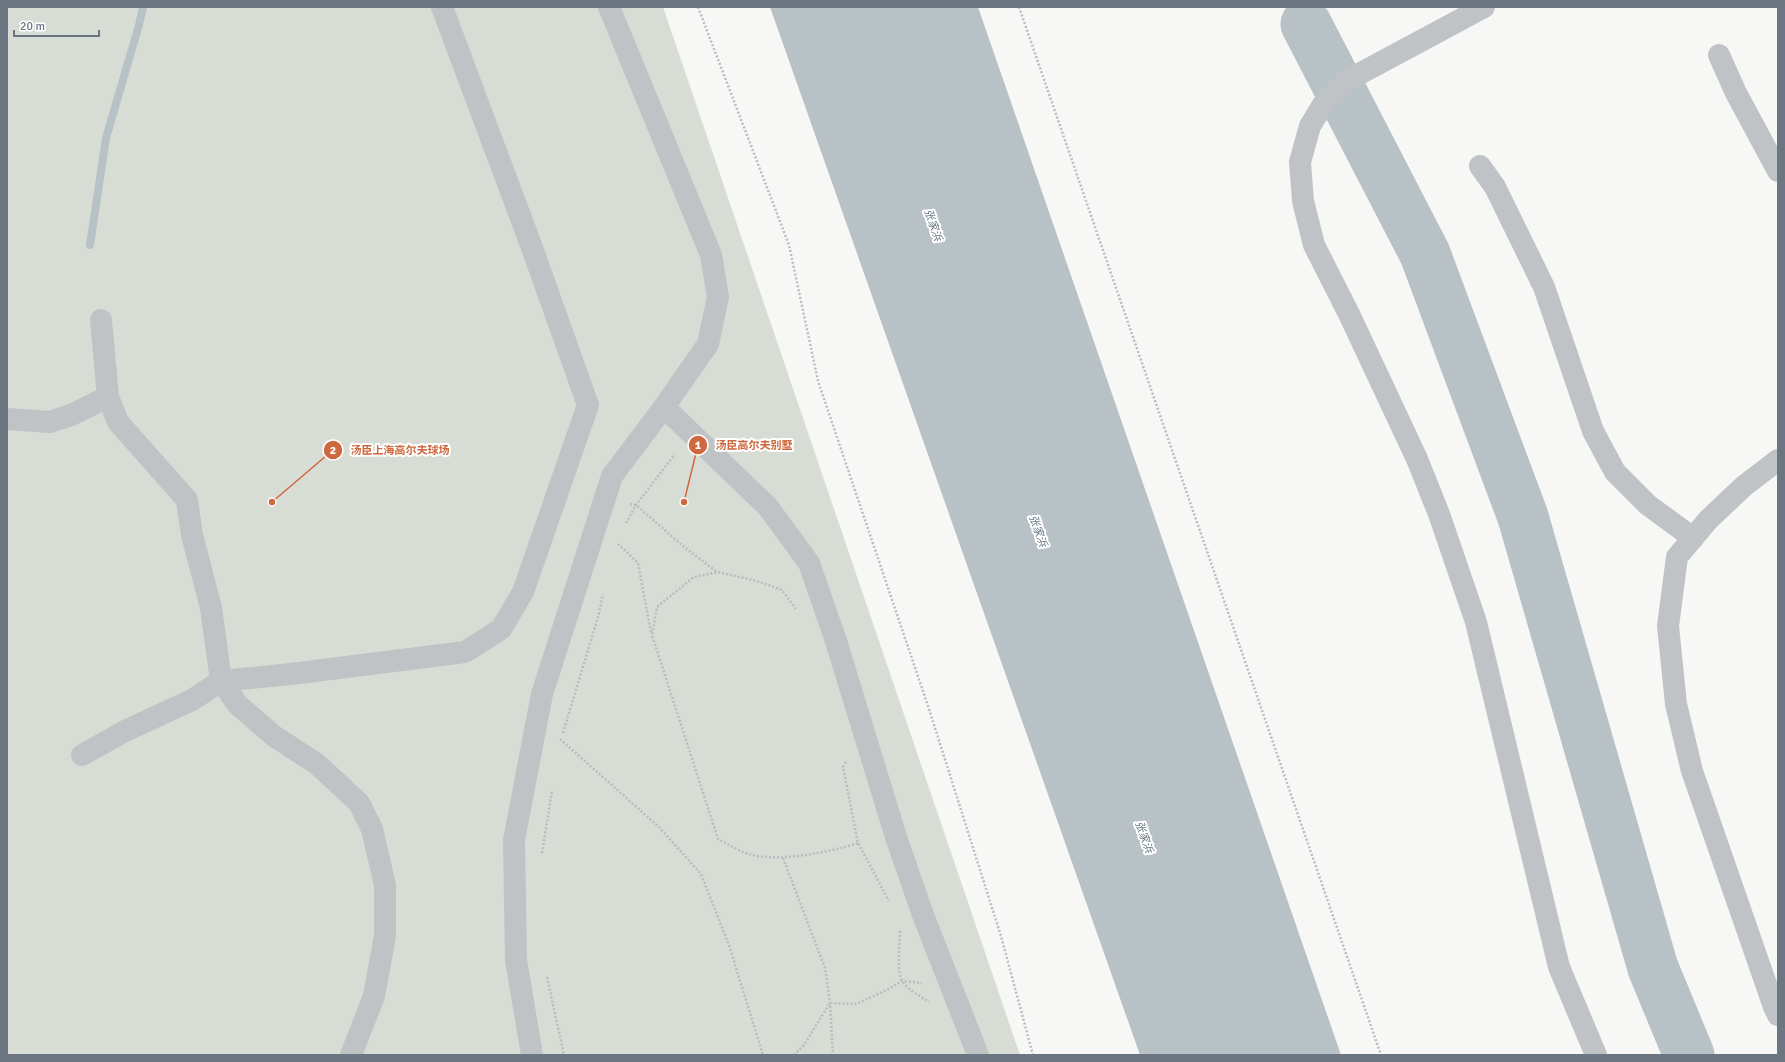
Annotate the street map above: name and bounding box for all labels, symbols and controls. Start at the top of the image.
scale bar [14,12,99,38]
text: 20 m [20,19,45,34]
water label: 张家浜 [921,207,945,244]
callout: 汤臣高尔夫别墅 [688,434,801,457]
text: 1 [695,438,702,453]
callout: 汤臣上海高尔夫球场 [323,439,458,462]
text: 汤臣高尔夫别墅 [716,439,793,452]
text: 2 [330,443,336,458]
text: 汤臣上海高尔夫球场 [351,444,450,457]
water label: 张家浜 [1026,513,1050,550]
water label: 张家浜 [1132,819,1156,856]

